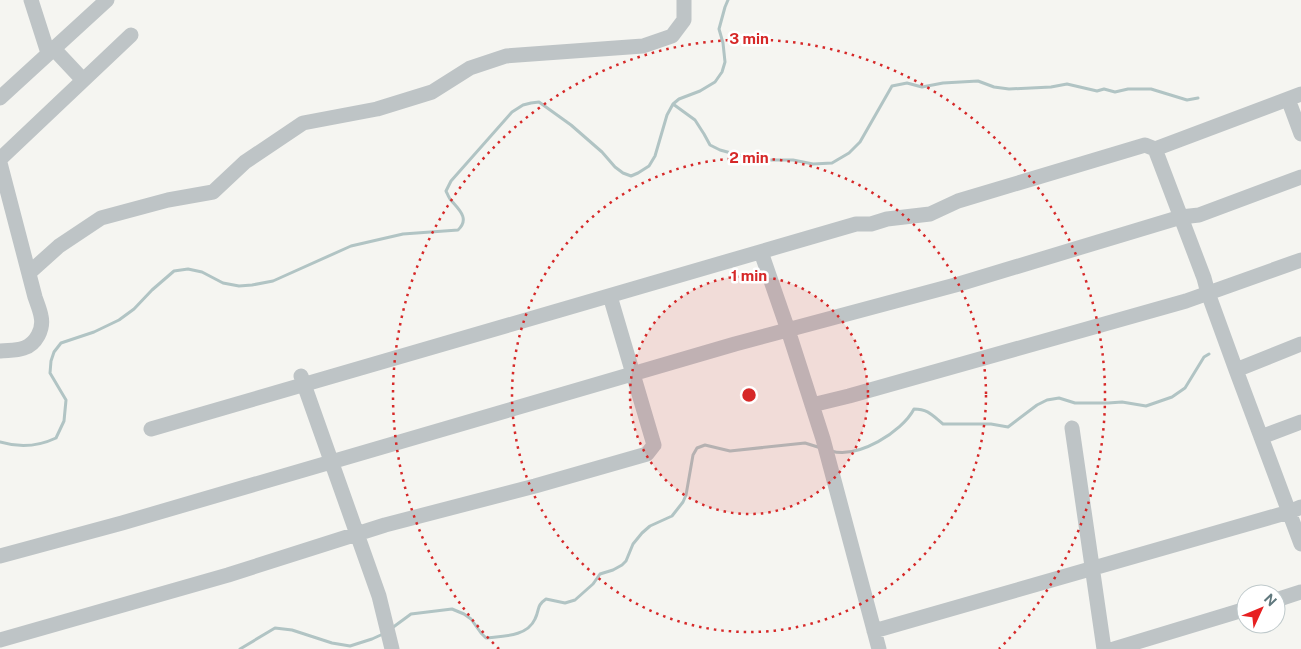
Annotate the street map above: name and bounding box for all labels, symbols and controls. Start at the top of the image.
text: 3 min [729,30,769,47]
text: 2 min [729,149,769,166]
text: 1 min [731,267,767,284]
centre of rings [740,386,758,404]
north arrow [1236,584,1286,634]
text: N [1261,590,1280,609]

